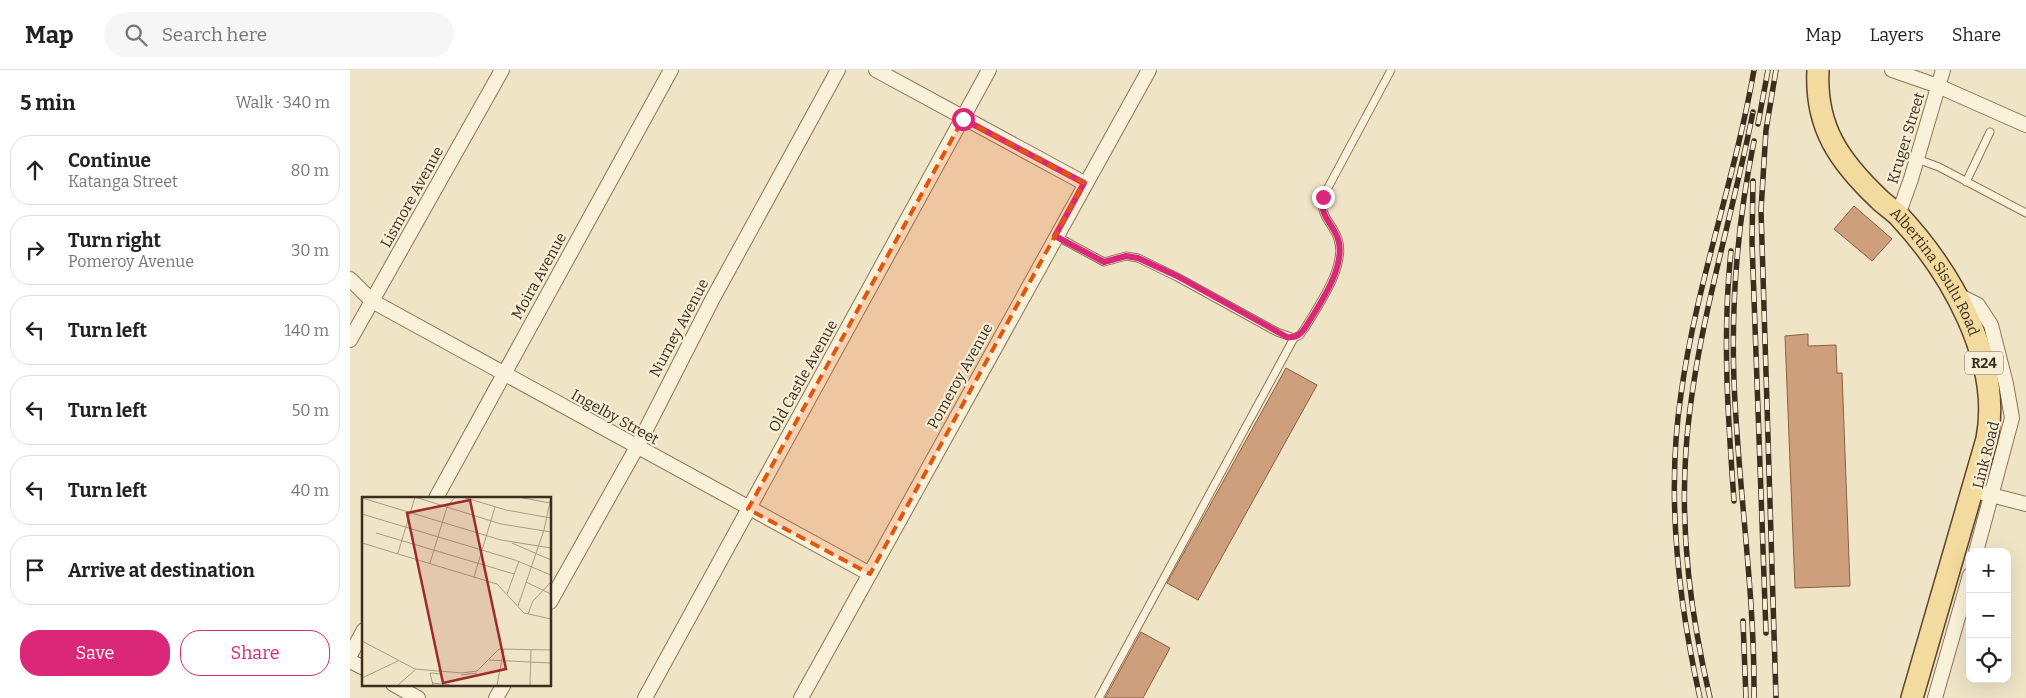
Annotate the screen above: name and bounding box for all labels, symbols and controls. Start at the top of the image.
search box [104,12,454,57]
text: Map [25,21,74,49]
icon: search [122,21,150,49]
text: Search here [162,23,267,46]
text: Map [1805,24,1841,46]
text: Layers [1869,24,1924,46]
text: Share [1952,24,2001,46]
text: 5 min [20,90,76,116]
street label: Kruger Street [1884,90,1929,186]
text: Walk · 340 m [236,93,330,112]
route start [952,108,975,131]
street label: Lismore Avenue [377,143,447,251]
text: Continue [68,149,151,172]
icon: ahead [21,156,49,184]
text: 80 m [291,161,329,180]
text: Katanga Street [68,172,178,191]
route end [1312,186,1335,209]
street label: Albertina Sisulu Road [1887,204,1983,338]
text: Turn right [68,229,161,252]
street label: Moira Avenue [508,230,570,322]
icon: right [21,236,49,264]
text: 30 m [291,241,329,260]
text: Pomeroy Avenue [68,252,194,271]
street label: Nurney Avenue [646,276,712,380]
icon: left [21,316,49,344]
street label: Old Castle Avenue [765,317,841,435]
text: Turn left [68,319,147,342]
street label: Pomeroy Avenue [923,320,997,432]
text: 140 m [284,321,329,340]
road number: R24 [1965,352,2003,374]
street label: Ingelby Street [568,386,662,449]
icon: left [21,396,49,424]
text: Turn left [68,399,147,422]
text: 50 m [292,401,329,420]
street label: Link Road [1969,419,2003,491]
icon: left [21,476,49,504]
text: Turn left [68,479,147,502]
text: 40 m [291,481,329,500]
inset map [362,497,551,686]
map controls [1966,548,2011,683]
button: + [1966,548,2011,593]
icon: arrive [21,556,49,584]
text: Arrive at destination [68,559,255,582]
button: − [1966,593,2011,638]
button: Save [20,630,170,676]
button: Share [180,630,330,676]
button: locate [1966,638,2011,683]

